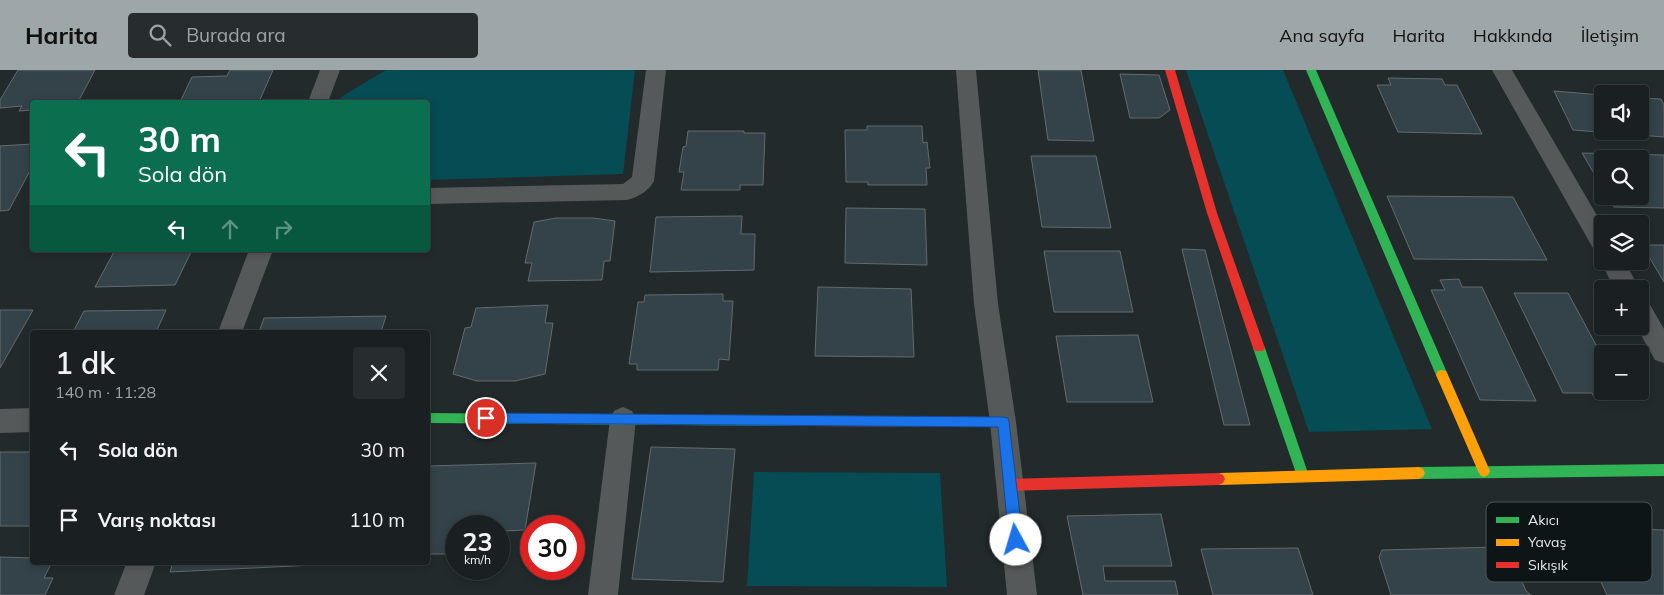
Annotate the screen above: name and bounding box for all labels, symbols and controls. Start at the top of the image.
search box [128,13,478,58]
text: Harita [25,20,98,50]
icon: search [146,21,174,49]
text: Burada ara [186,23,286,47]
text: Ana sayfa [1279,24,1365,47]
text: Harita [1393,24,1445,47]
text: Hakkında [1473,24,1553,47]
text: İletişim [1581,24,1639,47]
map controls [1594,85,1649,400]
button: sound [1594,85,1649,140]
text: 30 m [138,117,221,161]
icon: left [55,120,120,185]
button: search [1594,150,1649,205]
text: Sola dön [138,160,227,188]
icon: left [163,215,191,243]
icon: ahead [216,215,244,243]
icon: right [269,215,297,243]
button: layers [1594,215,1649,270]
button: + [1594,280,1649,335]
text: 1 dk [55,344,115,382]
button: − [1594,345,1649,400]
button: close [353,347,405,399]
text: 140 m · 11:28 [55,382,156,402]
pin [465,397,507,439]
icon: arrive [472,404,500,432]
icon: left [55,436,83,464]
text: Sola dön [98,438,178,462]
text: 30 m [361,438,405,462]
legend [1486,502,1652,582]
icon: arrive [55,506,83,534]
text: Varış noktası [98,508,216,532]
text: 110 m [349,508,405,532]
text: Akıcı [1528,511,1559,529]
position arrow [989,513,1041,565]
speed limit sign: 30 [520,515,585,580]
text: 23 [462,526,493,557]
text: Yavaş [1527,533,1566,551]
text: km/h [464,552,491,567]
text: Sıkışık [1528,556,1569,574]

